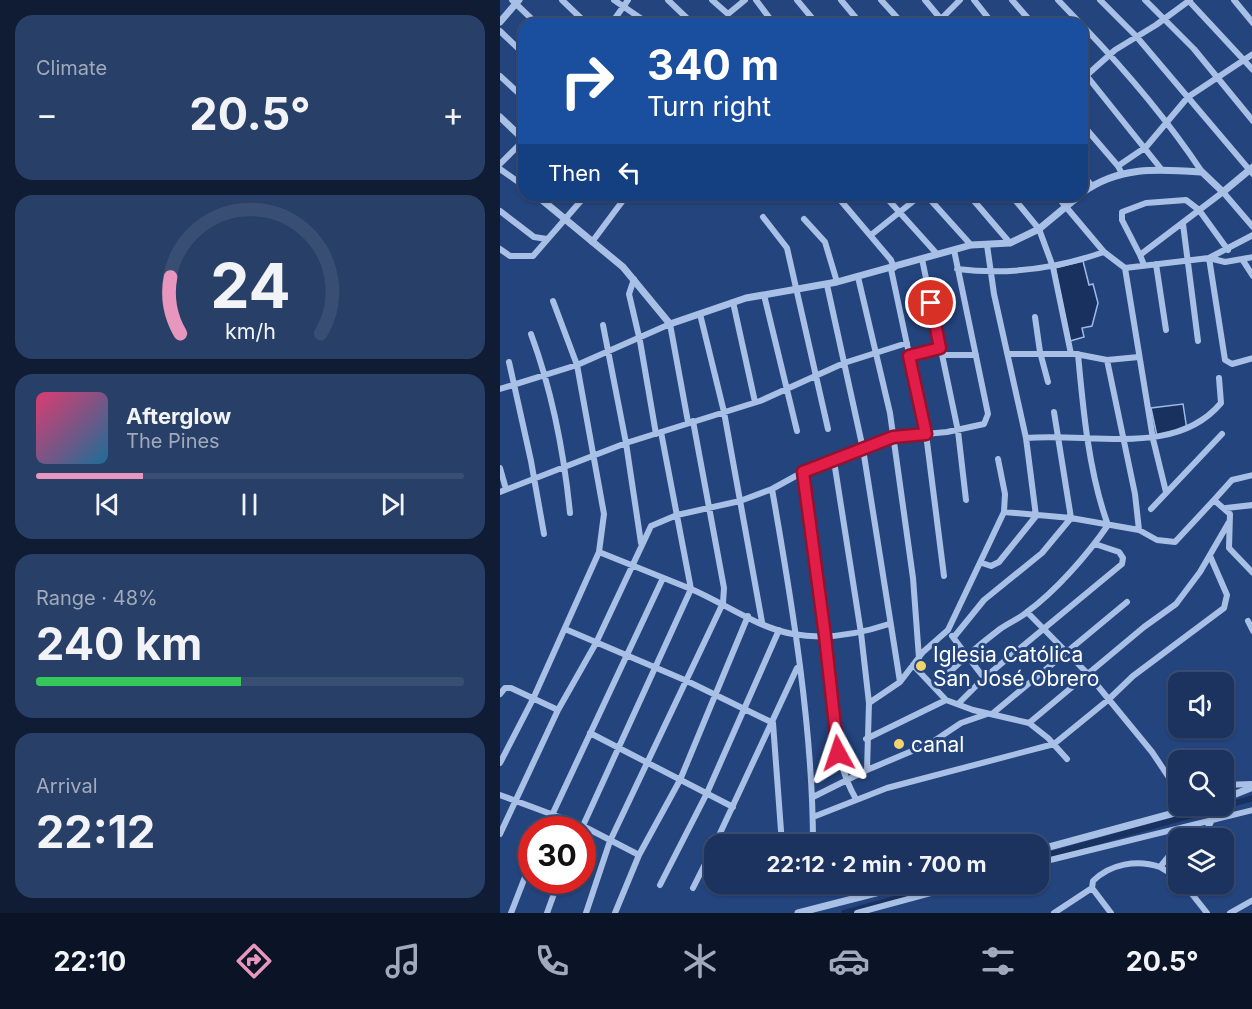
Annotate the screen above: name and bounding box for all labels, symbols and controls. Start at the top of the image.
text: 340 m [647,39,779,90]
icon: right [548,42,626,120]
text: Climate [36,56,107,80]
text: 20.5° [189,86,311,141]
text: Turn right [647,90,771,123]
text: − [36,94,58,134]
text: + [442,94,464,134]
icon: left [613,156,646,189]
text: Then [548,160,601,186]
text: 24 [210,248,290,323]
pin [905,277,956,328]
icon: arrive [914,286,947,319]
text: km/h [225,318,275,344]
text: Afterglow [126,403,231,429]
text: The Pines [126,429,220,453]
icon: previous [91,488,124,521]
icon: pause [233,488,266,521]
icon: next [376,488,409,521]
text: Range · 48% [36,586,158,610]
text: 240 km [36,616,202,671]
place label: Iglesia Católica San José Obrero [933,642,1099,691]
marker: Iglesia Católica San José Obrero [914,659,928,673]
map controls [1168,672,1234,894]
button: sound [1168,672,1234,738]
position arrow [806,721,870,785]
place label: canal [911,732,964,757]
marker: canal [892,737,906,751]
button: search [1168,750,1234,816]
text: Arrival [36,774,98,798]
text: 22:12 [36,804,155,859]
speed limit sign: 30 [518,816,596,894]
button: layers [1168,828,1234,894]
text: 22:12 · 2 min · 700 m [766,851,987,877]
icon: directions [233,940,275,982]
icon: music [382,940,424,982]
icon: phone [531,940,573,982]
icon: climate [679,940,721,982]
icon: car [828,940,870,982]
icon: filters [977,940,1019,982]
text: 22:10 [53,945,126,978]
text: 20.5° [1126,945,1199,978]

